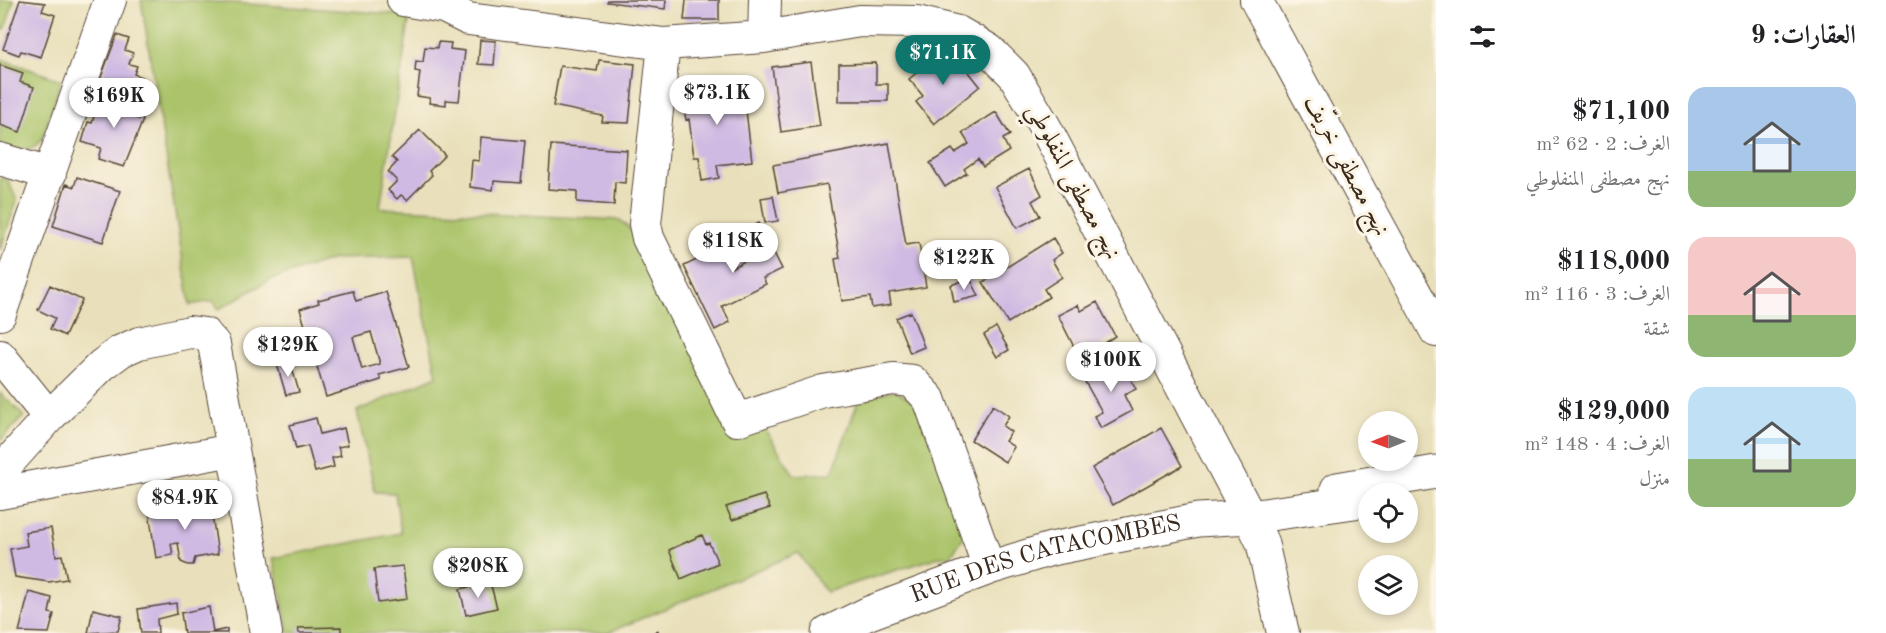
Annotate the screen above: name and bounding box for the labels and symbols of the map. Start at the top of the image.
pin: $71.1K [894,35,992,86]
pin: $73.1K [668,75,766,126]
pin: $169K [72,78,156,129]
street label: نهج مصطفى خريّف [1293,89,1398,244]
street label: نهج مصطفى المنفلوطي [1014,100,1124,268]
pin: $118K [691,223,775,274]
pin: $122K [922,240,1006,291]
pin: $129K [246,327,330,378]
pin: $100K [1069,342,1153,393]
north arrow [1358,411,1418,471]
pin: $84.9K [136,480,234,531]
street label: RUE DES CATACOMBES [907,512,1183,608]
pin: $208K [436,548,520,599]

